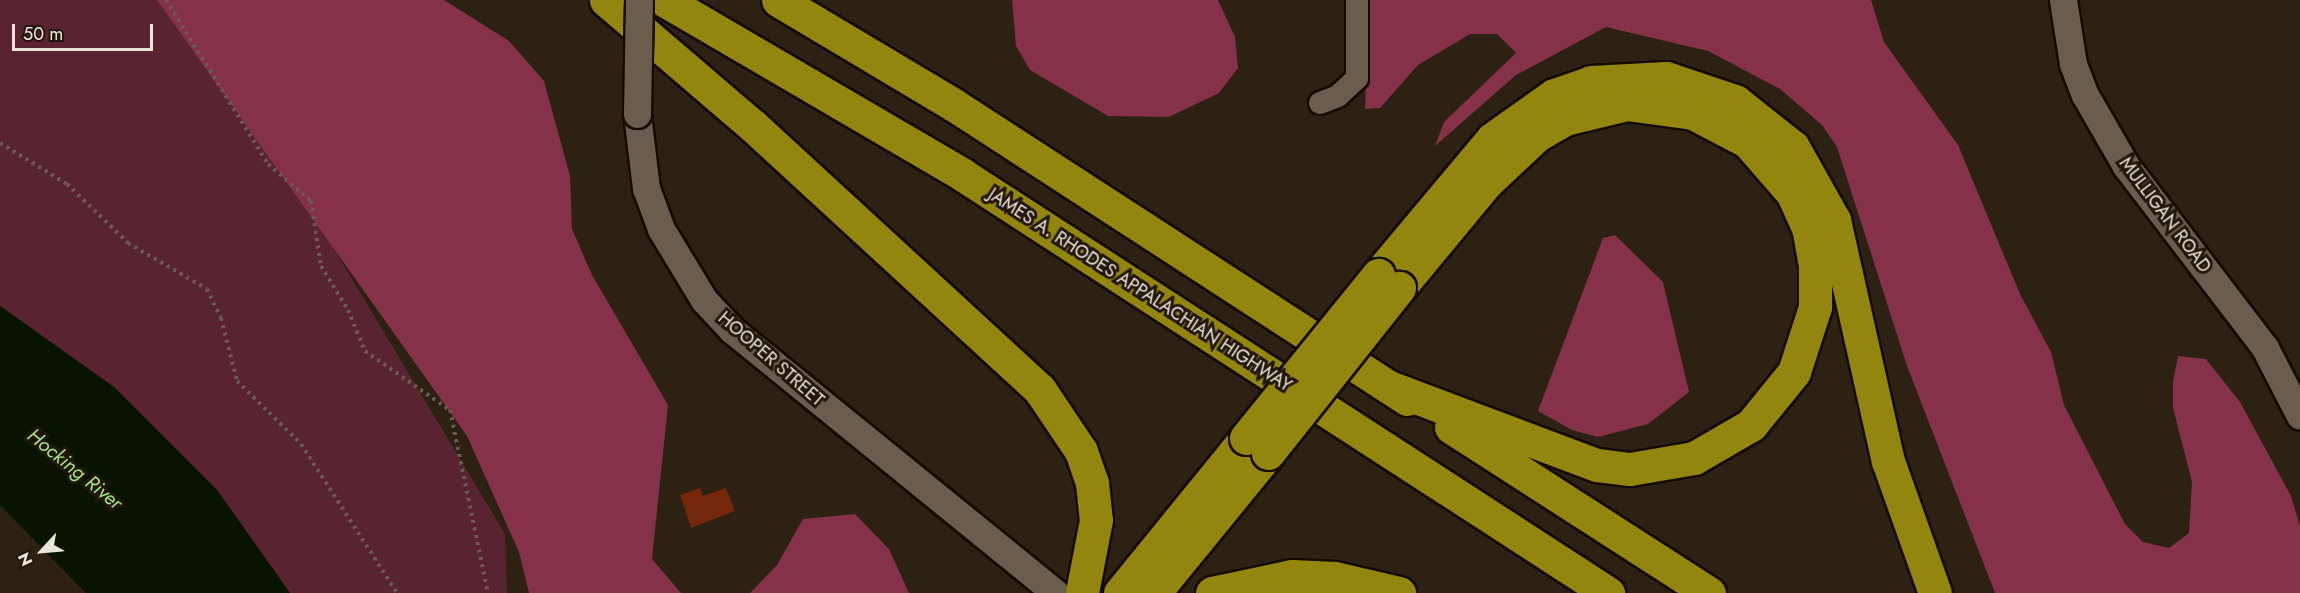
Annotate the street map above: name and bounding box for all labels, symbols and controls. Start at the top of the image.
scale bar [15,12,156,50]
text: 50 m [23,21,63,47]
street label: MULLIGAN ROAD [2115,153,2215,277]
street label: JAMES A. RHODES APPALACHIAN HIGHWAY [984,184,1296,396]
street label: HOOPER STREET [714,307,828,411]
water label: Hocking River [23,423,127,515]
north arrow [12,521,72,581]
text: N [12,548,38,570]

